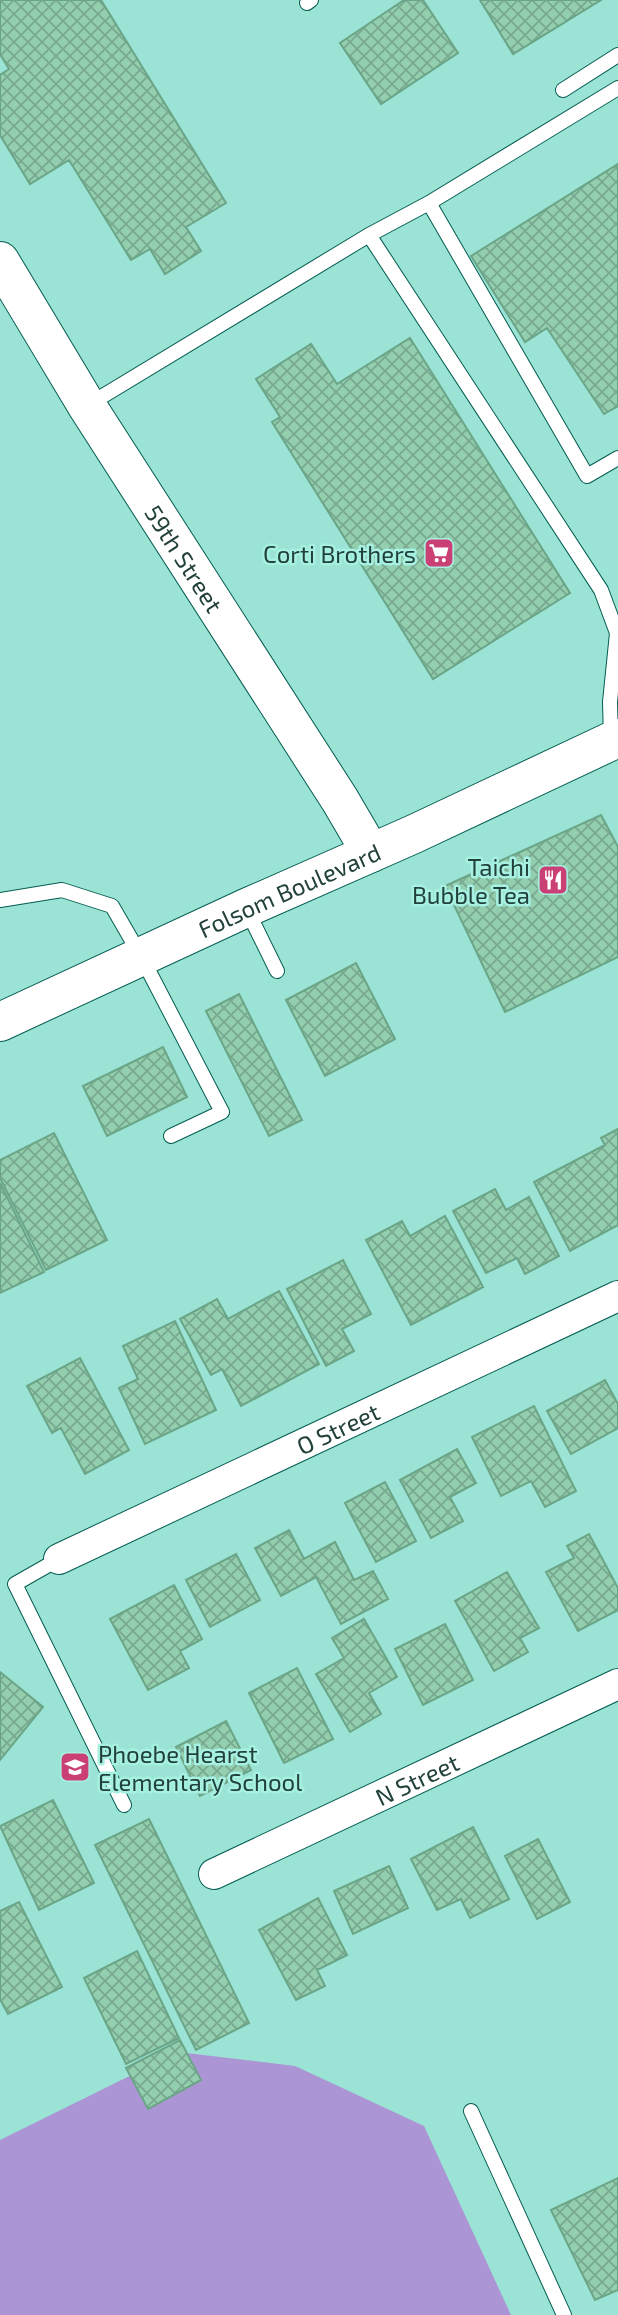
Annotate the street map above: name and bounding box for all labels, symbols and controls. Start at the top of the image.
street label: 59th Street [140,499,230,617]
supermarket icon: Corti Brothers [422,536,456,570]
place label: Corti Brothers [263,539,416,568]
street label: Folsom Boulevard [193,836,385,943]
place label: Taichi Bubble Tea [412,852,530,909]
restaurant icon: Taichi Bubble Tea [536,863,570,897]
street label: O Street [292,1396,384,1460]
place label: Phoebe Hearst Elementary School [98,1739,302,1796]
street label: N Street [370,1747,463,1811]
school or university icon: Phoebe Hearst Elementary School [58,1750,92,1784]

